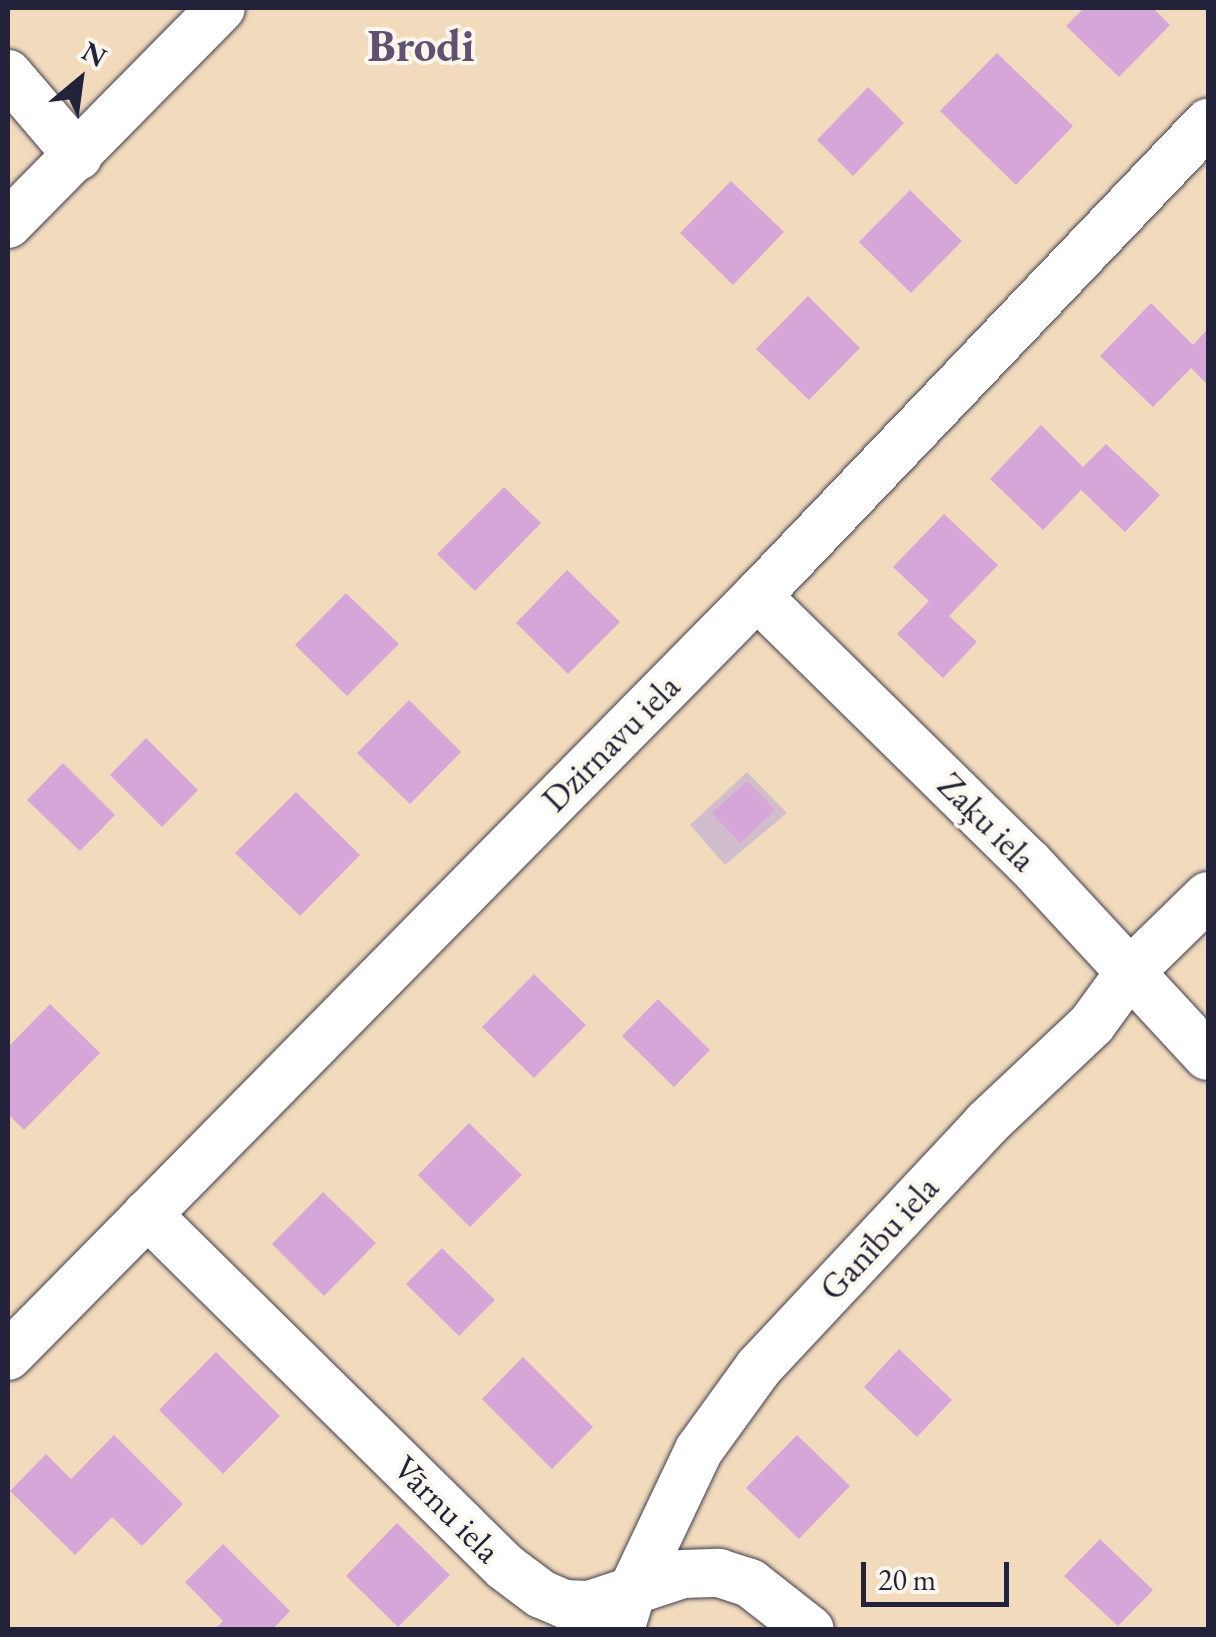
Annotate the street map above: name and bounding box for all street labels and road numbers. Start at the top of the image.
street label: Dzirnavu iela [534,666,688,820]
street label: Zaķu iela [929,764,1045,880]
street label: Ganību iela [811,1167,947,1309]
street label: Vārnu iela [385,1447,509,1571]

